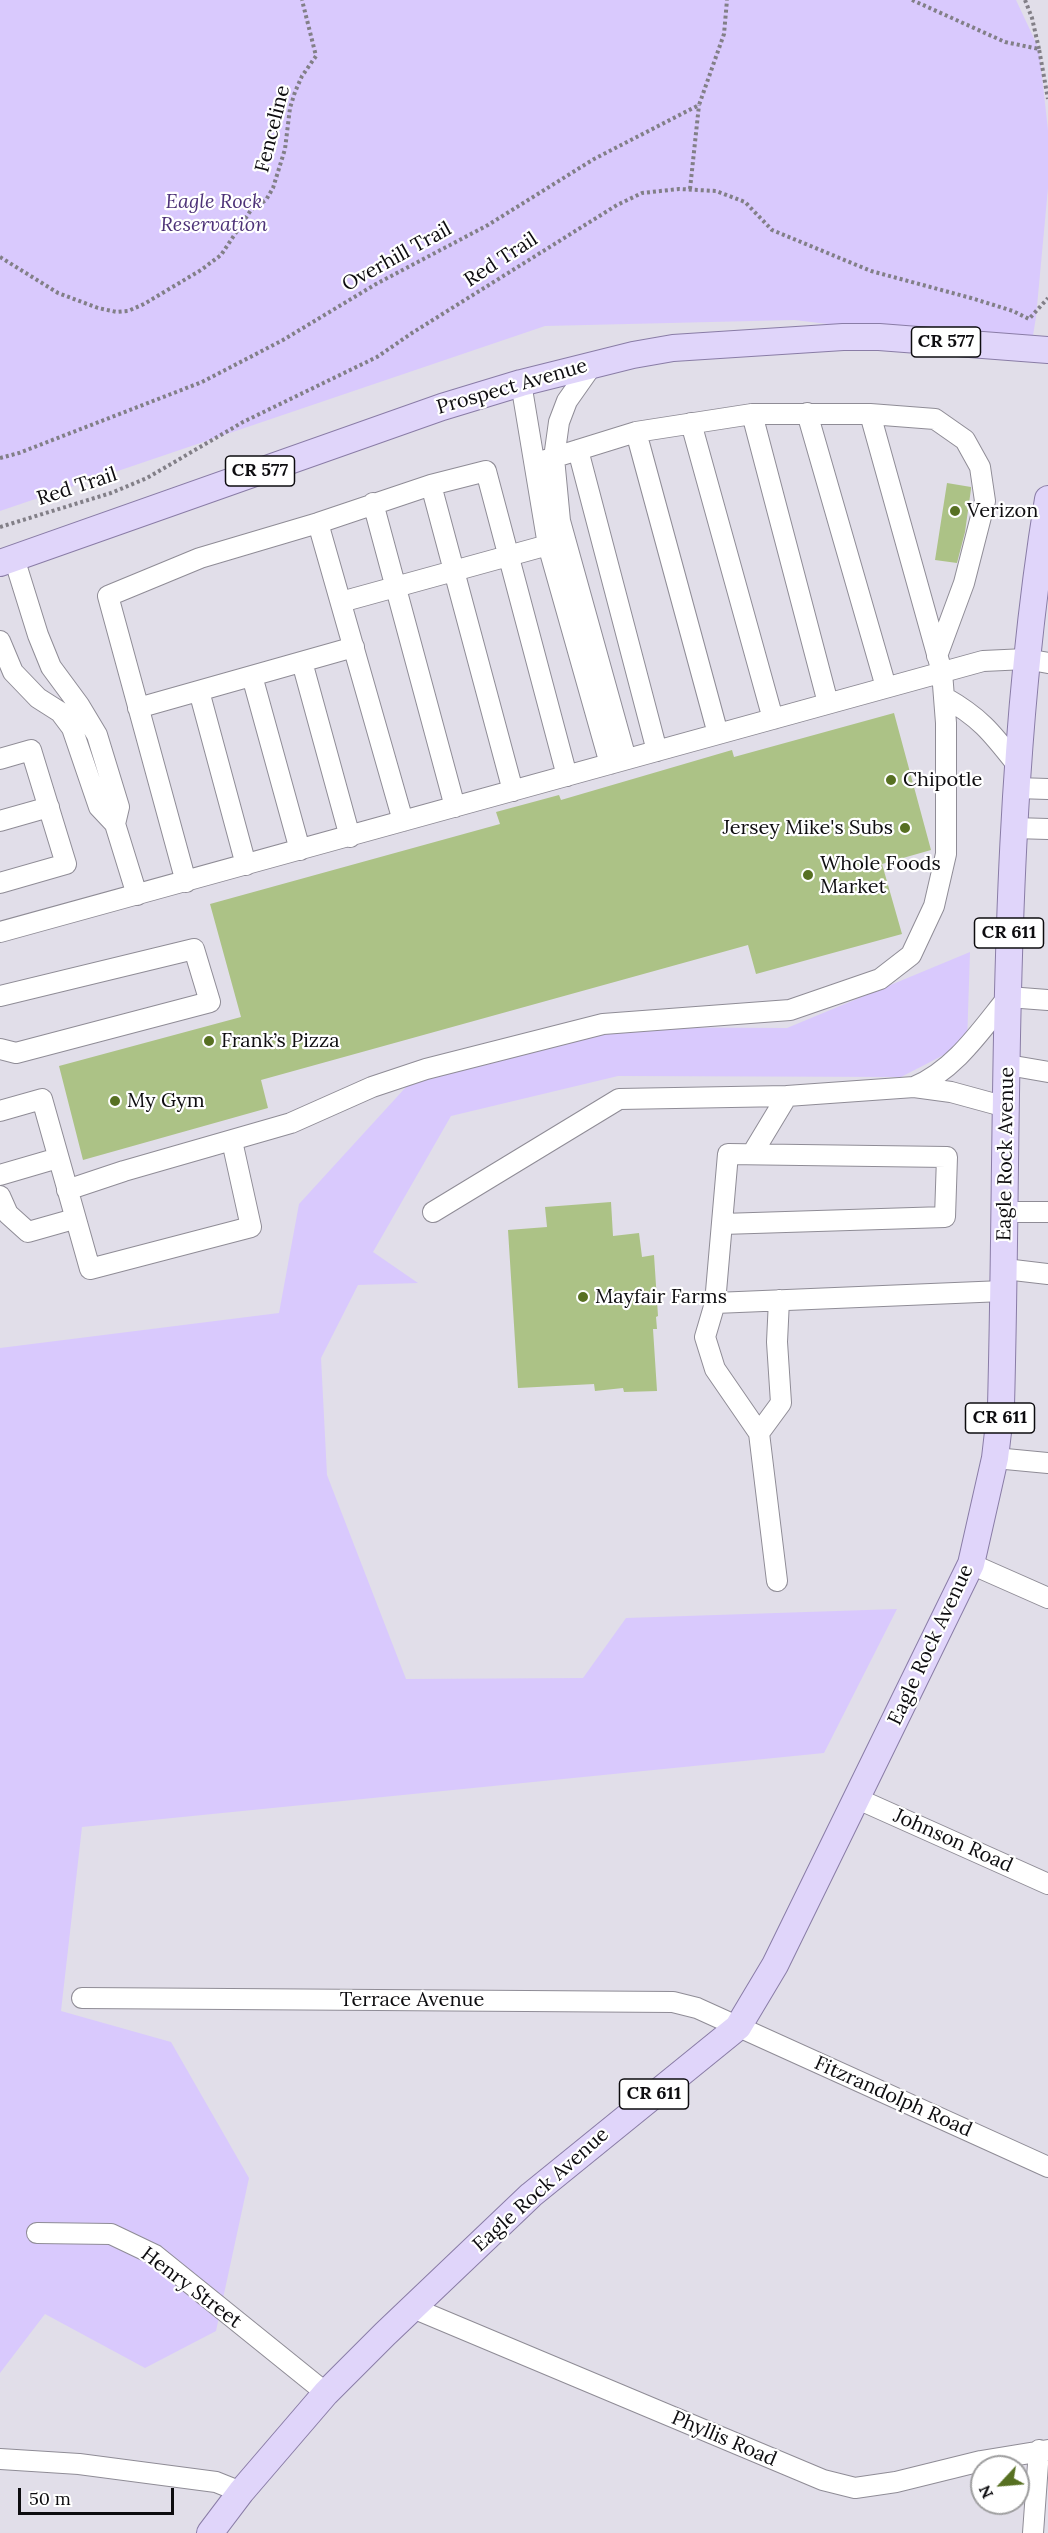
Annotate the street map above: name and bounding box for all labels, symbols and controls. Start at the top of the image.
street label: Fenceline [251,83,295,175]
park label: Eagle Rock Reservation [160,190,268,237]
street label: Overhill Trail [338,217,456,297]
street label: Red Trail [460,227,542,293]
road number: CR 577 [912,327,980,357]
street label: Prospect Avenue [434,354,590,420]
road number: CR 577 [226,456,294,486]
street label: Red Trail [34,463,120,511]
place label: Verizon [967,499,1038,523]
marker: Verizon [948,504,962,518]
place label: Chipotle [903,768,982,792]
marker: Chipotle [884,773,898,787]
place label: Jersey Mike's Subs [723,816,893,840]
marker: Jersey Mike's Subs [898,821,912,835]
place label: Whole Foods Market [820,852,941,899]
marker: Whole Foods Market [801,868,815,882]
road number: CR 611 [974,918,1044,948]
place label: Frank’s Pizza [221,1029,340,1053]
marker: Frank’s Pizza [202,1034,216,1048]
street label: Eagle Rock Avenue [992,1067,1020,1241]
place label: My Gym [127,1089,205,1113]
marker: My Gym [108,1094,122,1108]
place label: Mayfair Farms [595,1285,727,1309]
marker: Mayfair Farms [576,1290,590,1304]
road number: CR 611 [966,1403,1034,1433]
street label: Eagle Rock Avenue [883,1561,979,1729]
street label: Johnson Road [890,1804,1016,1878]
street label: Terrace Avenue [340,1988,484,2012]
street label: Fitzrandolph Road [810,2051,976,2143]
road number: CR 611 [620,2079,688,2109]
street label: Eagle Rock Avenue [468,2123,614,2257]
street label: Henry Street [136,2242,246,2334]
street label: Phyllis Road [668,2406,780,2472]
north arrow [970,2455,1030,2515]
scale bar [21,2476,177,2514]
text: N [974,2482,997,2502]
text: 50 m [29,2487,71,2510]

